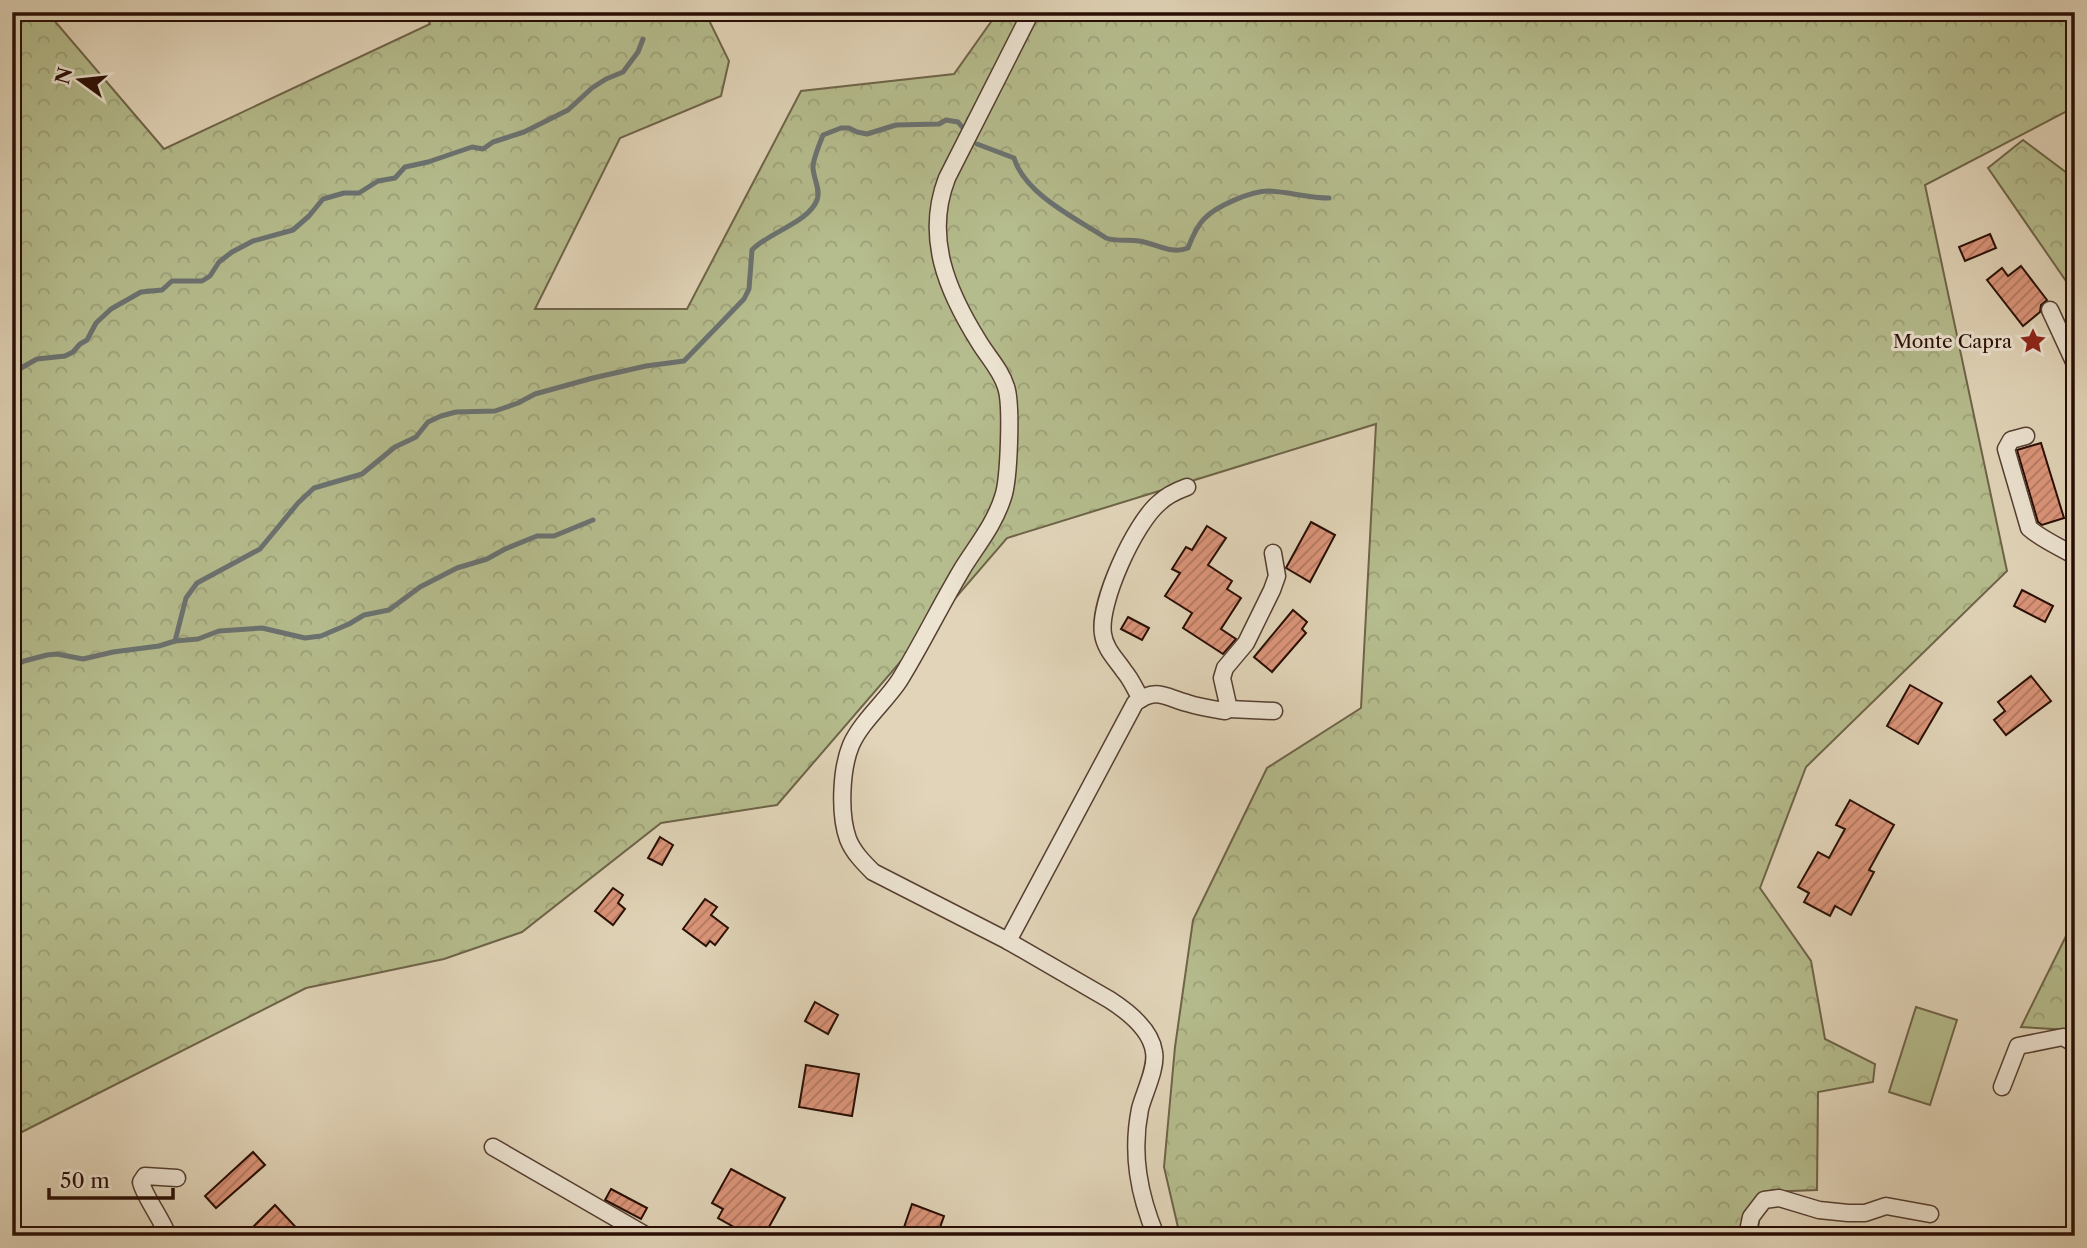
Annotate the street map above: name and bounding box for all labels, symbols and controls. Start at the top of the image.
north arrow [46,46,116,116]
text: N [51,65,77,87]
place icon: Monte Capra [2018,326,2048,356]
place label: Monte Capra [1893,330,2012,353]
scale bar [49,1157,173,1201]
text: 50 m [60,1168,110,1193]

